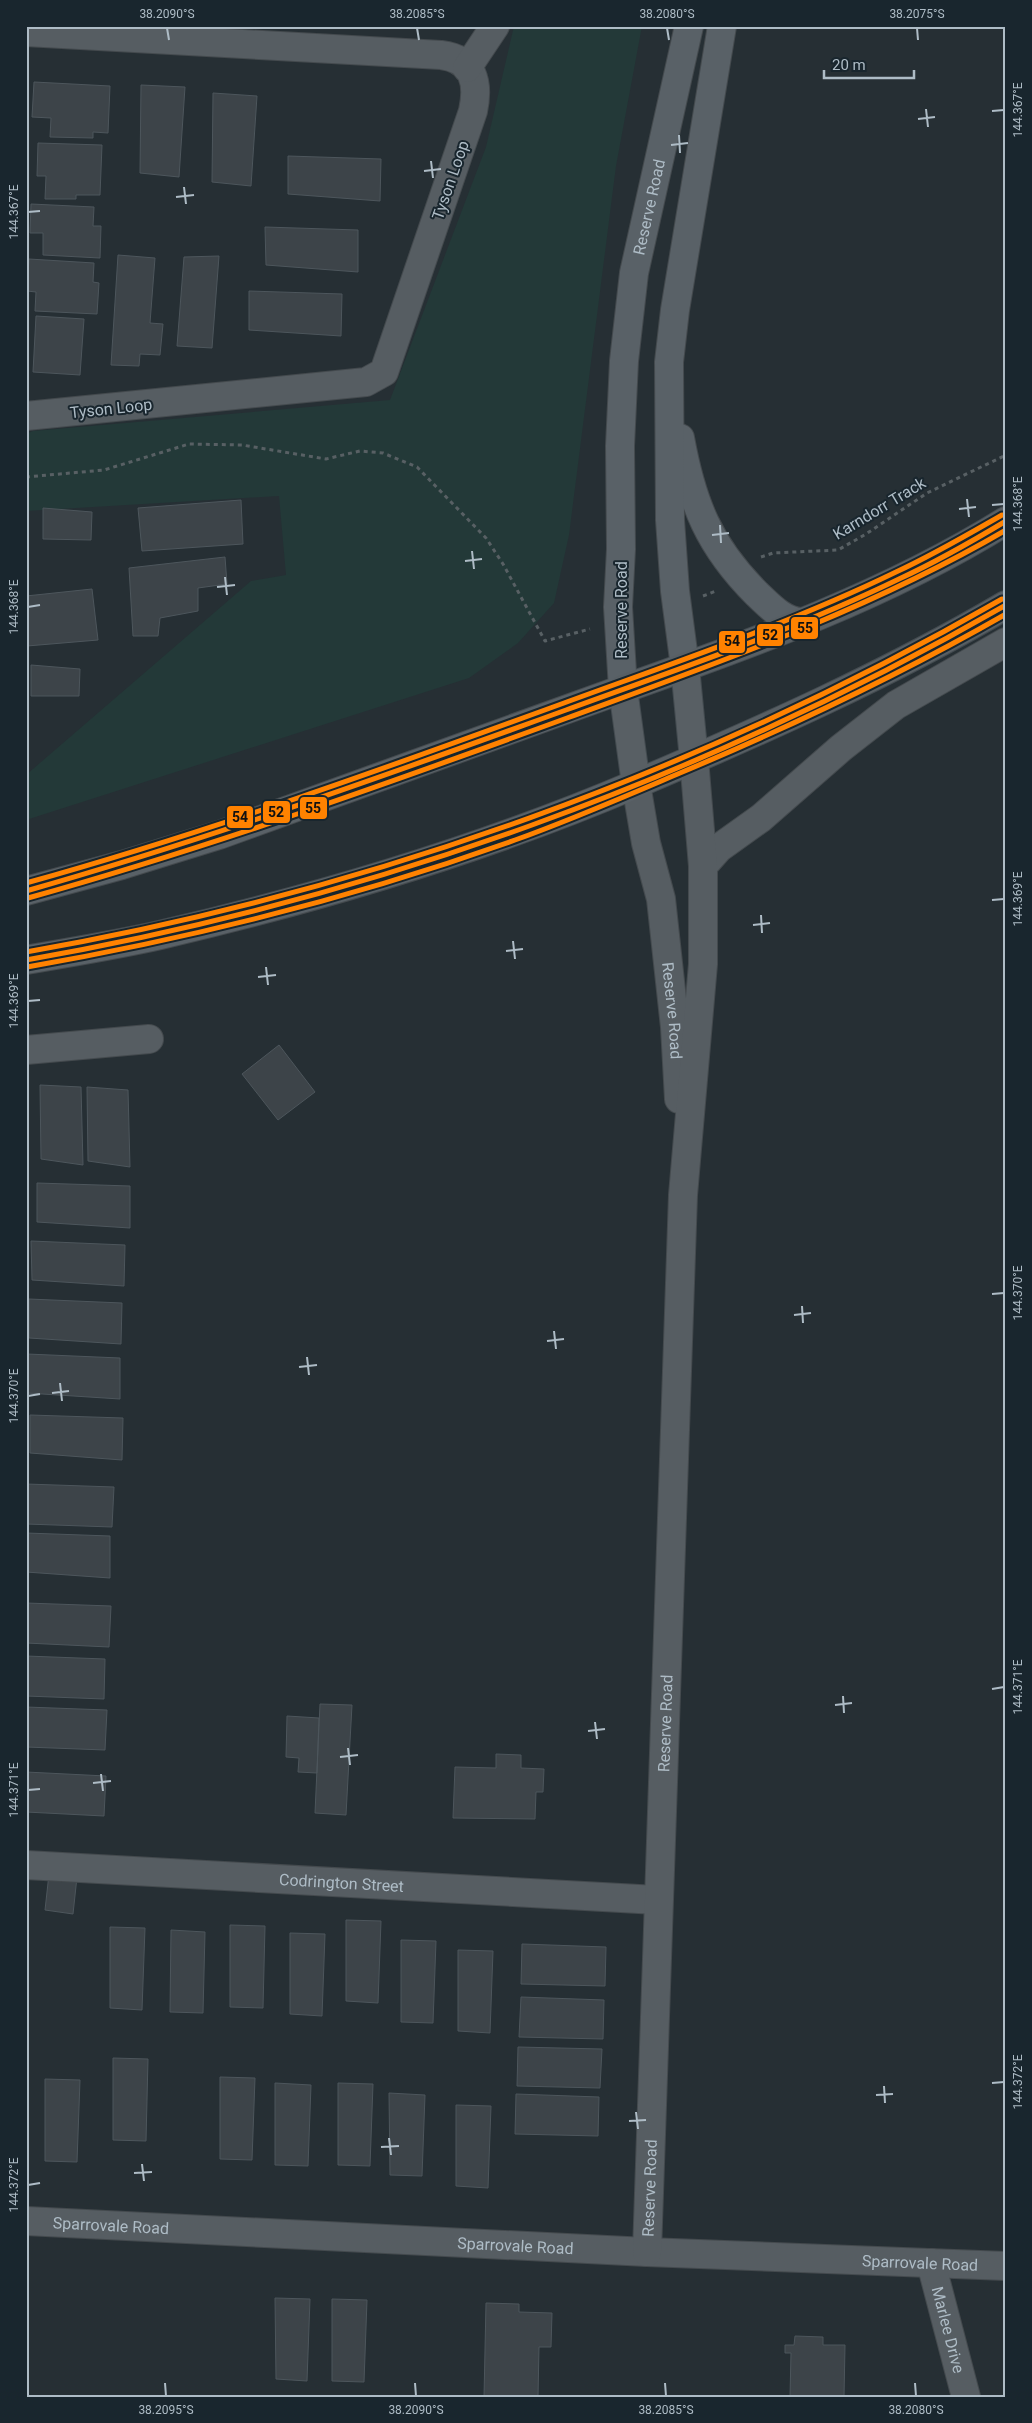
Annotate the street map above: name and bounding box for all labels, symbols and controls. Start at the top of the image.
text: 38.2090°S [139,7,195,21]
text: 38.2085°S [389,7,445,21]
text: 38.2080°S [639,7,695,21]
text: 38.2075°S [889,7,945,21]
scale bar [824,48,914,80]
text: 20 m [832,56,866,74]
text: 144.367°E [1011,82,1025,137]
street label: Tyson Loop [428,138,473,222]
street label: Reserve Road [629,158,669,257]
text: 144.367°E [7,184,21,239]
street label: Tyson Loop [69,395,153,422]
street label: Karndorr Track [829,473,930,544]
text: 144.368°E [1011,476,1025,531]
street label: Reserve Road [612,561,631,659]
text: 144.368°E [7,579,21,634]
line badge: 55 [790,616,819,640]
text: 55 [797,620,813,636]
line badge: 52 [756,623,784,647]
text: 52 [762,627,778,643]
line badge: 54 [718,630,746,654]
text: 54 [724,633,740,649]
line badge: 55 [299,796,328,820]
line badge: 52 [262,800,291,824]
text: 55 [305,800,321,816]
text: 52 [268,804,284,820]
line badge: 54 [226,805,254,829]
text: 54 [232,809,248,825]
text: 144.369°E [1011,871,1025,926]
street label: Reserve Road [658,961,686,1060]
text: 144.369°E [7,973,21,1028]
text: 144.370°E [1011,1265,1025,1320]
text: 144.370°E [7,1368,21,1423]
text: 144.371°E [1011,1659,1025,1714]
street label: Reserve Road [654,1674,677,1772]
text: 144.371°E [7,1762,21,1817]
street label: Codrington Street [279,1870,404,1896]
text: 144.372°E [1011,2054,1025,2109]
street label: Reserve Road [639,2139,661,2237]
text: 144.372°E [7,2157,21,2212]
street label: Sparrovale Road [52,2213,169,2238]
street label: Sparrovale Road [457,2234,574,2258]
street label: Sparrovale Road [862,2251,978,2275]
street label: Marlee Drive [928,2284,968,2375]
text: 38.2095°S [138,2403,194,2417]
text: 38.2090°S [388,2403,444,2417]
text: 38.2085°S [638,2403,694,2417]
text: 38.2080°S [888,2403,944,2417]

